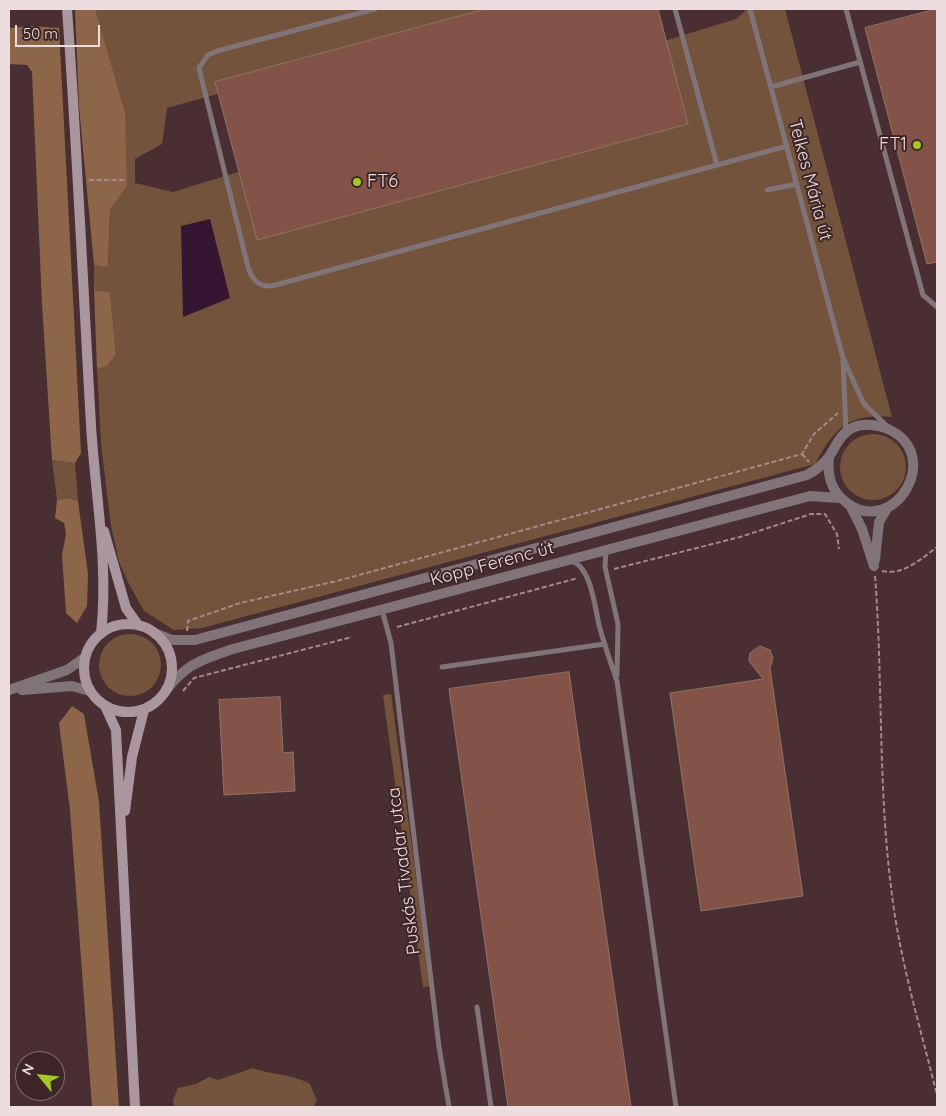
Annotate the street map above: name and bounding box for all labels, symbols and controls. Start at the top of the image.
scale bar [18,15,102,47]
text: 50 m [23,24,58,43]
street label: Telkes Mária út [783,117,837,243]
place label: FT1 [879,134,907,156]
marker: FT1 [911,139,923,151]
place label: FT6 [367,171,398,193]
marker: FT6 [351,176,363,188]
street label: Kopp Ferenc út [428,537,556,591]
street label: Puskás Tivadar utca [383,786,425,956]
north arrow [15,1051,65,1101]
text: N [17,1061,38,1078]

